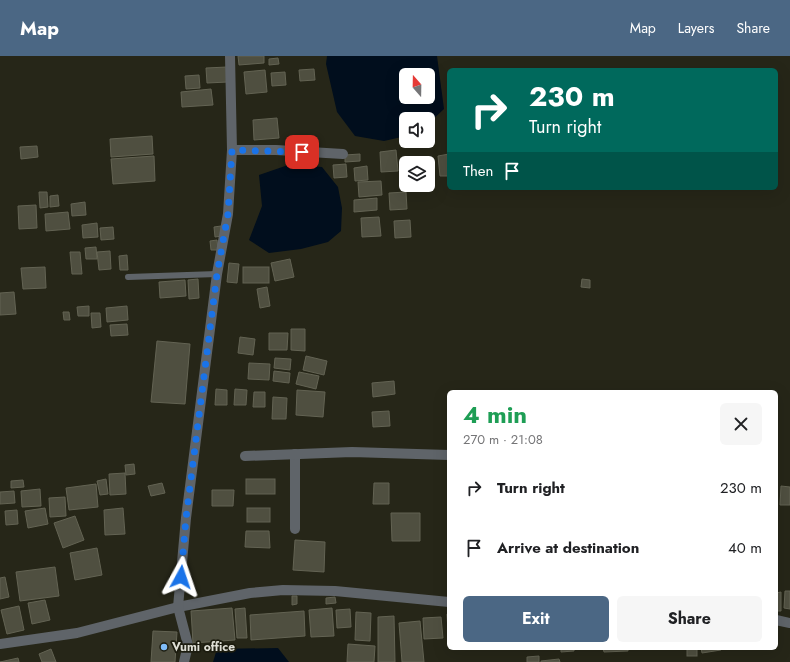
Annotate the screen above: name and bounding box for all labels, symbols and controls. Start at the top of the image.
text: Map [20,15,59,42]
text: Map [630,18,656,38]
text: Layers [678,18,714,38]
text: Share [736,18,770,38]
north arrow [399,68,435,104]
map controls [399,68,435,192]
text: 230 m [529,76,615,117]
icon: right [463,84,515,136]
button: sound [399,112,435,148]
text: Turn right [529,114,601,140]
pin [285,135,319,169]
icon: arrive [291,141,313,163]
button: layers [399,156,435,192]
text: Then [463,160,493,182]
icon: arrive [501,160,523,182]
text: 4 min [463,397,527,432]
button: close [720,403,762,445]
text: 270 m · 21:08 [463,430,543,449]
icon: right [463,477,485,499]
text: Turn right [497,477,565,499]
text: 230 m [720,477,762,499]
icon: arrive [463,537,485,559]
text: Arrive at destination [497,537,639,559]
text: 40 m [728,537,762,559]
position arrow [160,556,202,598]
button: Exit [463,596,609,642]
button: Share [617,596,762,642]
place label: Vumi office [171,638,235,656]
marker: Vumi office [159,642,169,652]

